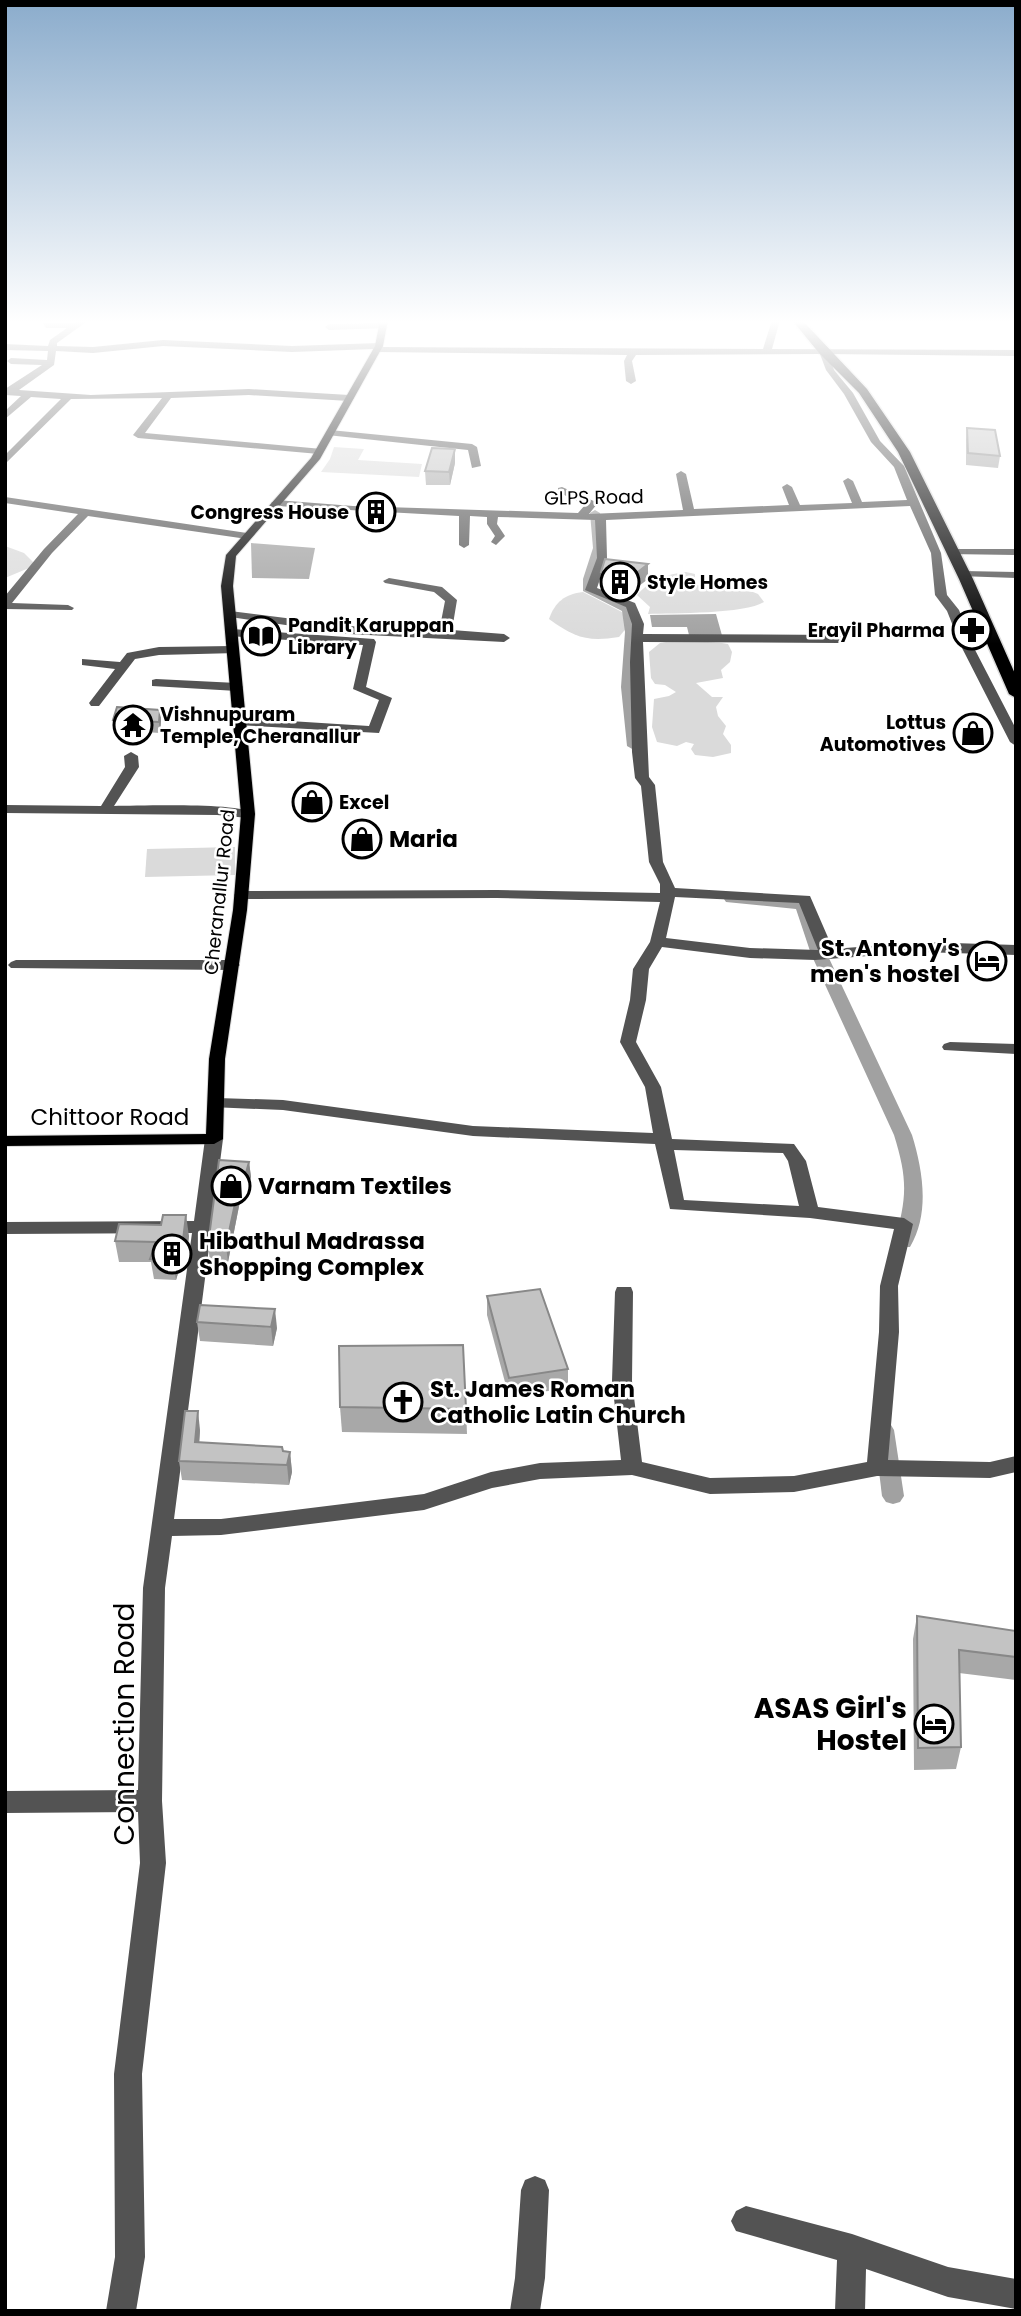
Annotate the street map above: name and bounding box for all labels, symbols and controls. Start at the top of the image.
street label: GLPS Road [544,483,644,512]
building icon: Congress House [355,491,397,533]
place label: Congress House [191,499,349,526]
building icon: Style Homes [599,561,641,603]
place label: Style Homes [647,569,768,596]
pharmacy icon: Erayil Pharma [951,609,993,651]
place label: Pandit Karuppan Library [288,612,454,661]
library icon: Pandit Karuppan Library [240,615,282,657]
place label: Erayil Pharma [808,617,945,644]
place label: Vishnupuram Temple, Cheranallur [160,701,361,750]
temple icon: Vishnupuram Temple, Cheranallur [112,704,154,746]
place label: Lottus Automotives [820,709,946,758]
shop icon: Lottus Automotives [952,712,994,754]
shop icon: Excel [291,781,333,823]
place label: Excel [339,789,389,816]
street label: Cheranallur Road [197,808,242,976]
shop icon: Maria [341,818,383,860]
place label: Maria [389,823,458,855]
place label: St. Antony's men's hostel [810,932,960,990]
hotel icon: St. Antony's men's hostel [966,940,1008,982]
street label: Chittoor Road [31,1101,189,1133]
shop icon: Varnam Textiles [210,1165,252,1207]
place label: Varnam Textiles [258,1170,452,1202]
place label: Hibathul Madrassa Shopping Complex [199,1225,425,1283]
building icon: Hibathul Madrassa Shopping Complex [151,1233,193,1275]
place label: St. James Roman Catholic Latin Church [430,1373,686,1431]
church icon: St. James Roman Catholic Latin Church [382,1381,424,1423]
street label: Connection Road [105,1603,144,1845]
place label: ASAS Girl's Hostel [754,1689,907,1760]
hotel icon: ASAS Girl's Hostel [913,1703,955,1745]

